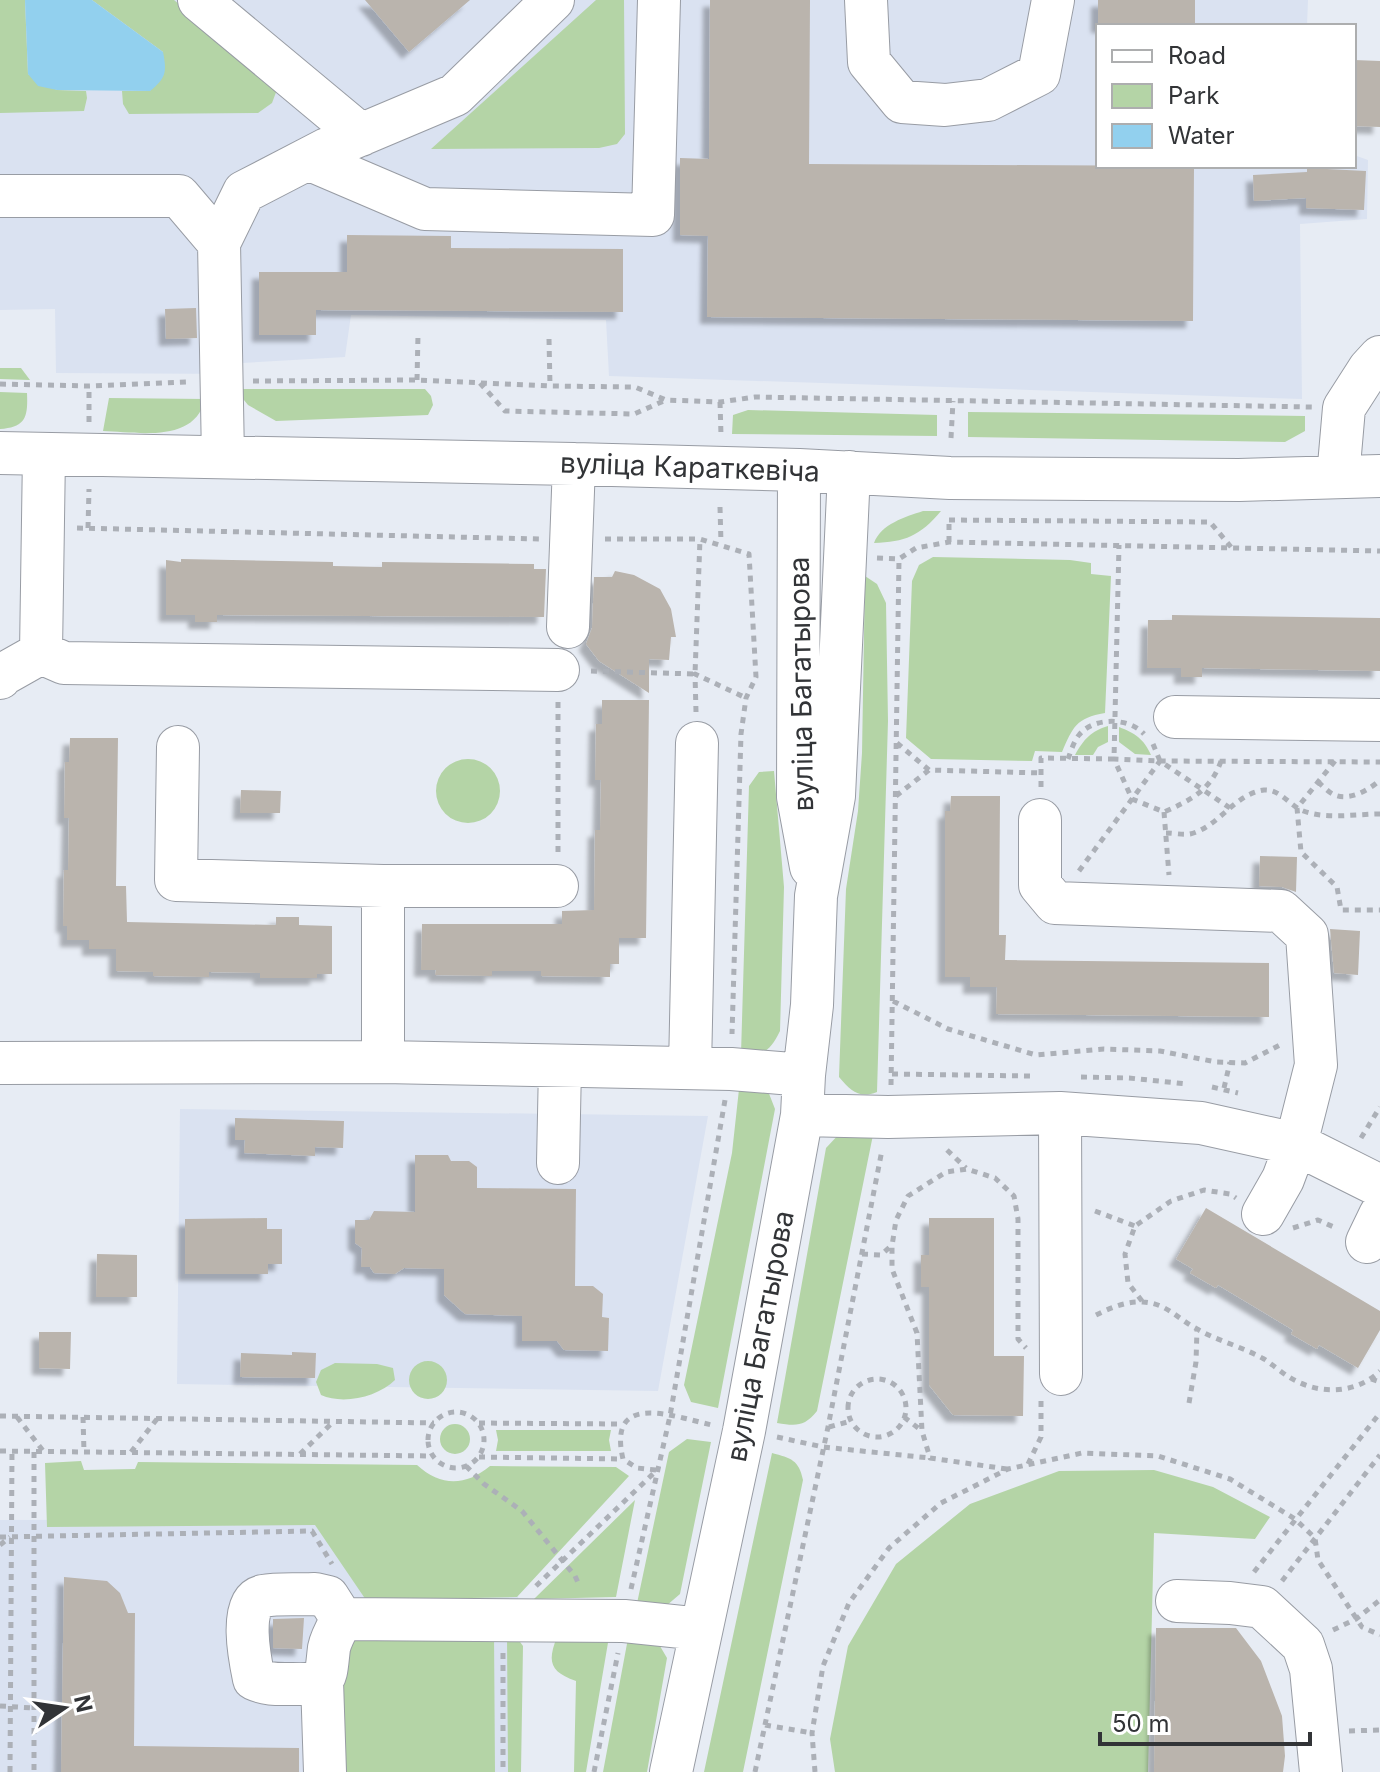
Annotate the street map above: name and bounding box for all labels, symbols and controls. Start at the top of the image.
legend [1096,24,1356,168]
text: Road [1168,41,1226,70]
text: Park [1168,81,1219,110]
text: Water [1168,121,1235,150]
street label: вуліца Караткевіча [559,445,821,489]
street label: вуліца Багатырова [782,556,820,812]
street label: вуліца Багатырова [719,1208,801,1464]
north arrow [24,1668,104,1748]
text: N [69,1692,98,1715]
scale bar [1100,1696,1310,1746]
text: 50 m [1112,1709,1170,1738]

